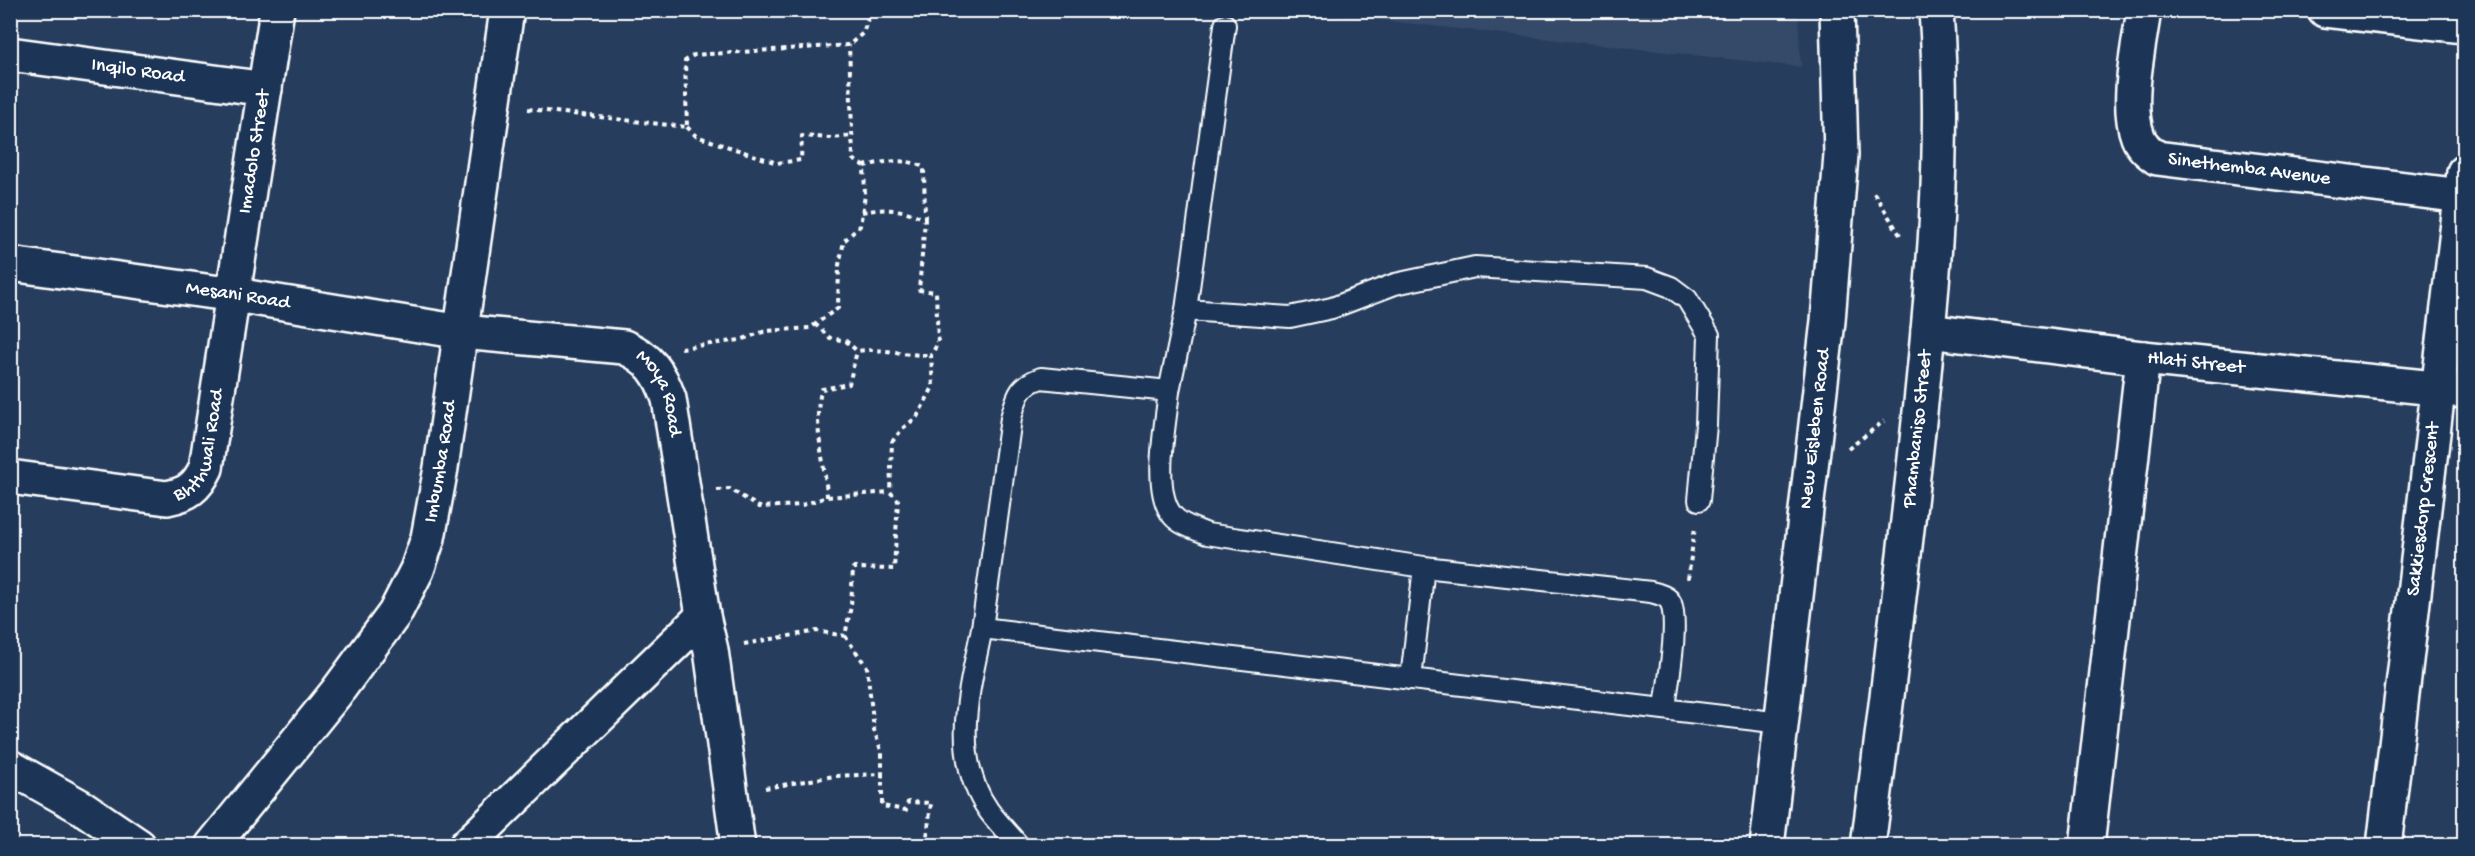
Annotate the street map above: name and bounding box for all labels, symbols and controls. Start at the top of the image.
street label: Inqilo Road [90,54,188,90]
street label: Imadolo Street [234,86,276,215]
street label: Sinethemba Avenue [2167,148,2332,191]
street label: Mesani Road [184,277,294,316]
street label: Moya Road [631,345,687,440]
street label: New Eisleben Road [1795,345,1836,510]
street label: Phambaniso Street [1898,347,1938,510]
street label: Hlati Street [2146,347,2248,380]
street label: Bhthwali Road [170,385,230,508]
street label: Imbumba Road [420,397,462,524]
street label: Sakkiesdorp Crescent [2402,420,2446,597]

